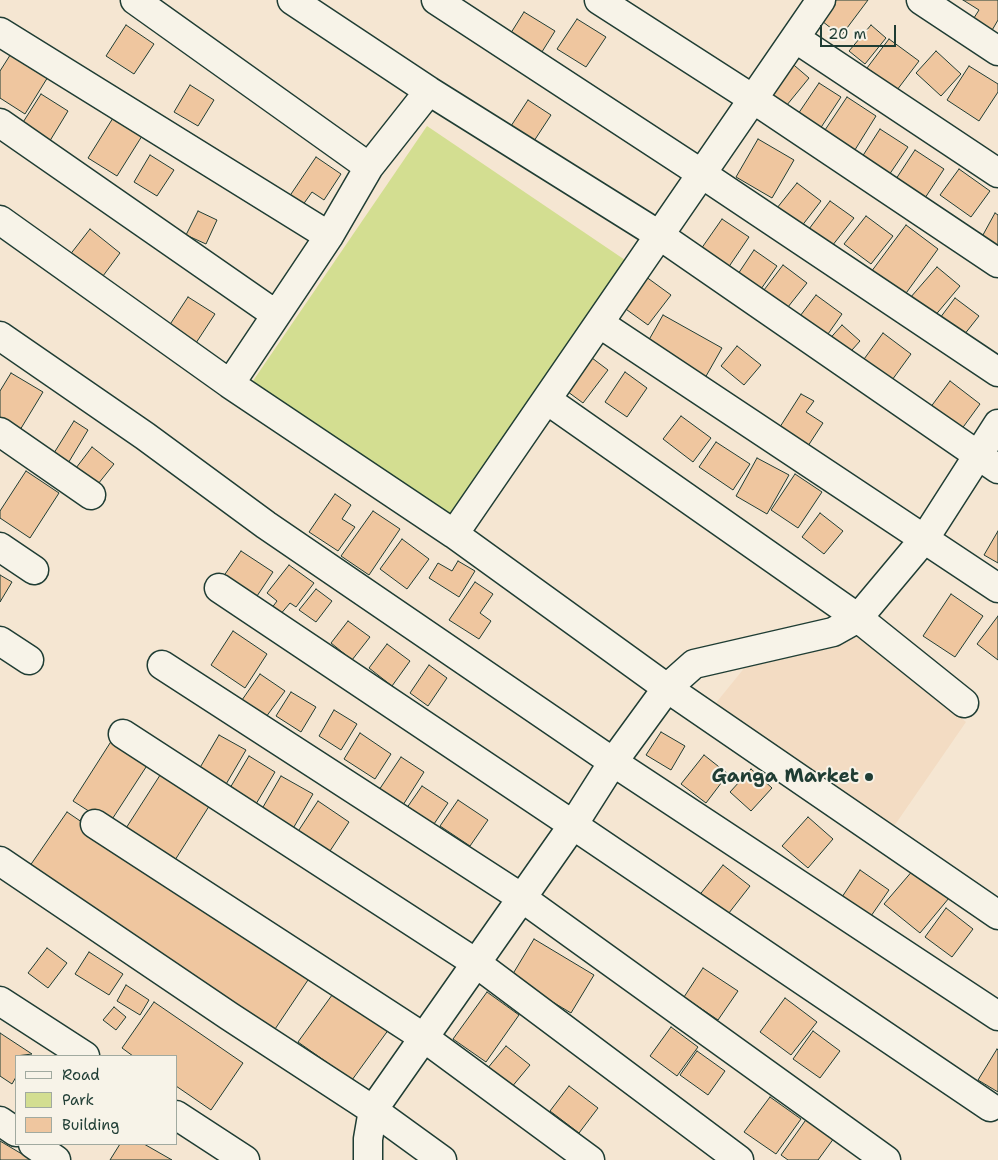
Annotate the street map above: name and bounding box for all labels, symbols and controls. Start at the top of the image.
scale bar [823,15,899,47]
text: 20 m [828,24,867,44]
place label: Ganga Market [712,766,859,788]
marker: Ganga Market [863,771,875,783]
legend [15,1055,178,1145]
text: Road [62,1065,100,1085]
text: Park [62,1090,94,1110]
text: Building [62,1115,119,1135]

